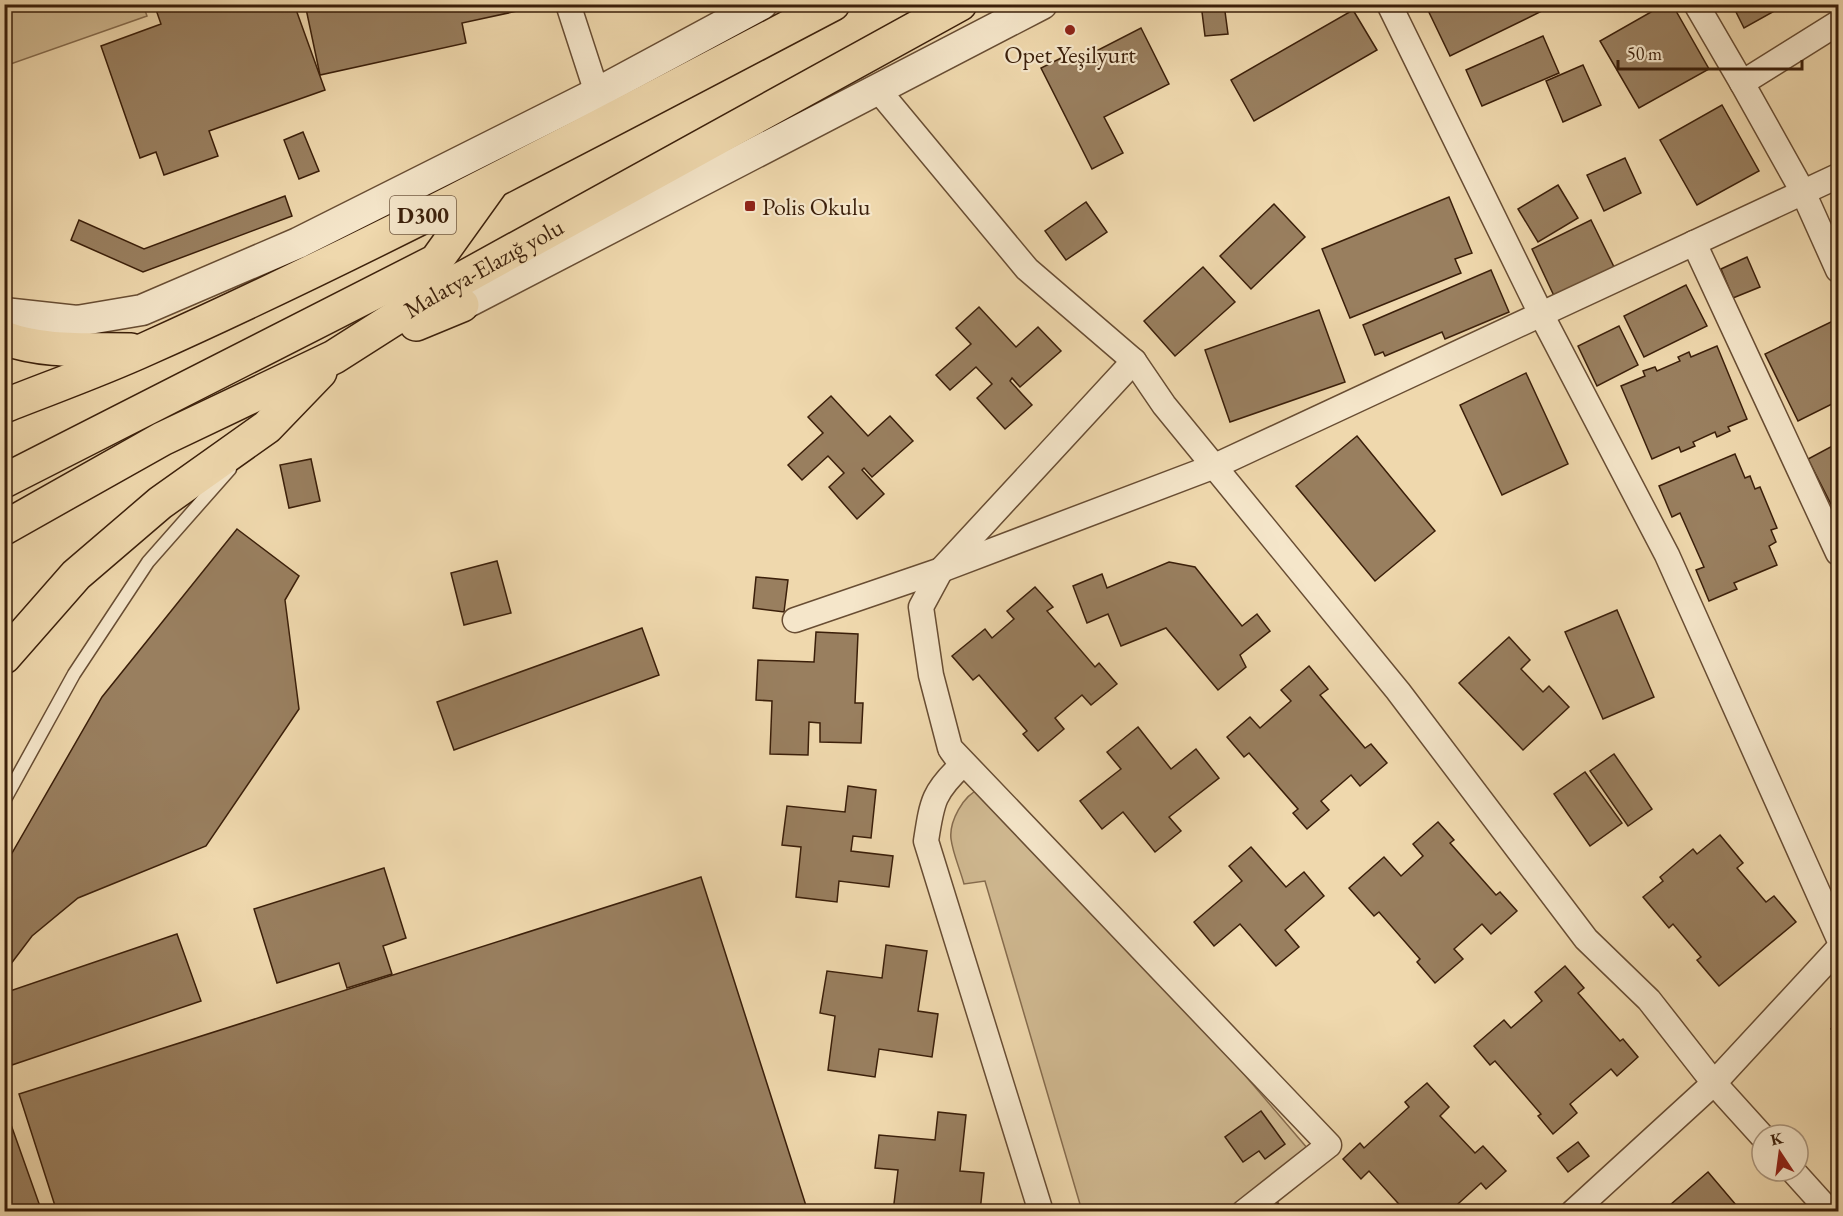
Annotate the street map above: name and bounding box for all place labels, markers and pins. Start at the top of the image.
marker: Opet Yeşilyurt [1063,23,1077,37]
place label: Opet Yeşilyurt [1004,39,1136,70]
place label: Polis Okulu [762,191,871,222]
marker: Polis Okulu [743,199,757,213]

